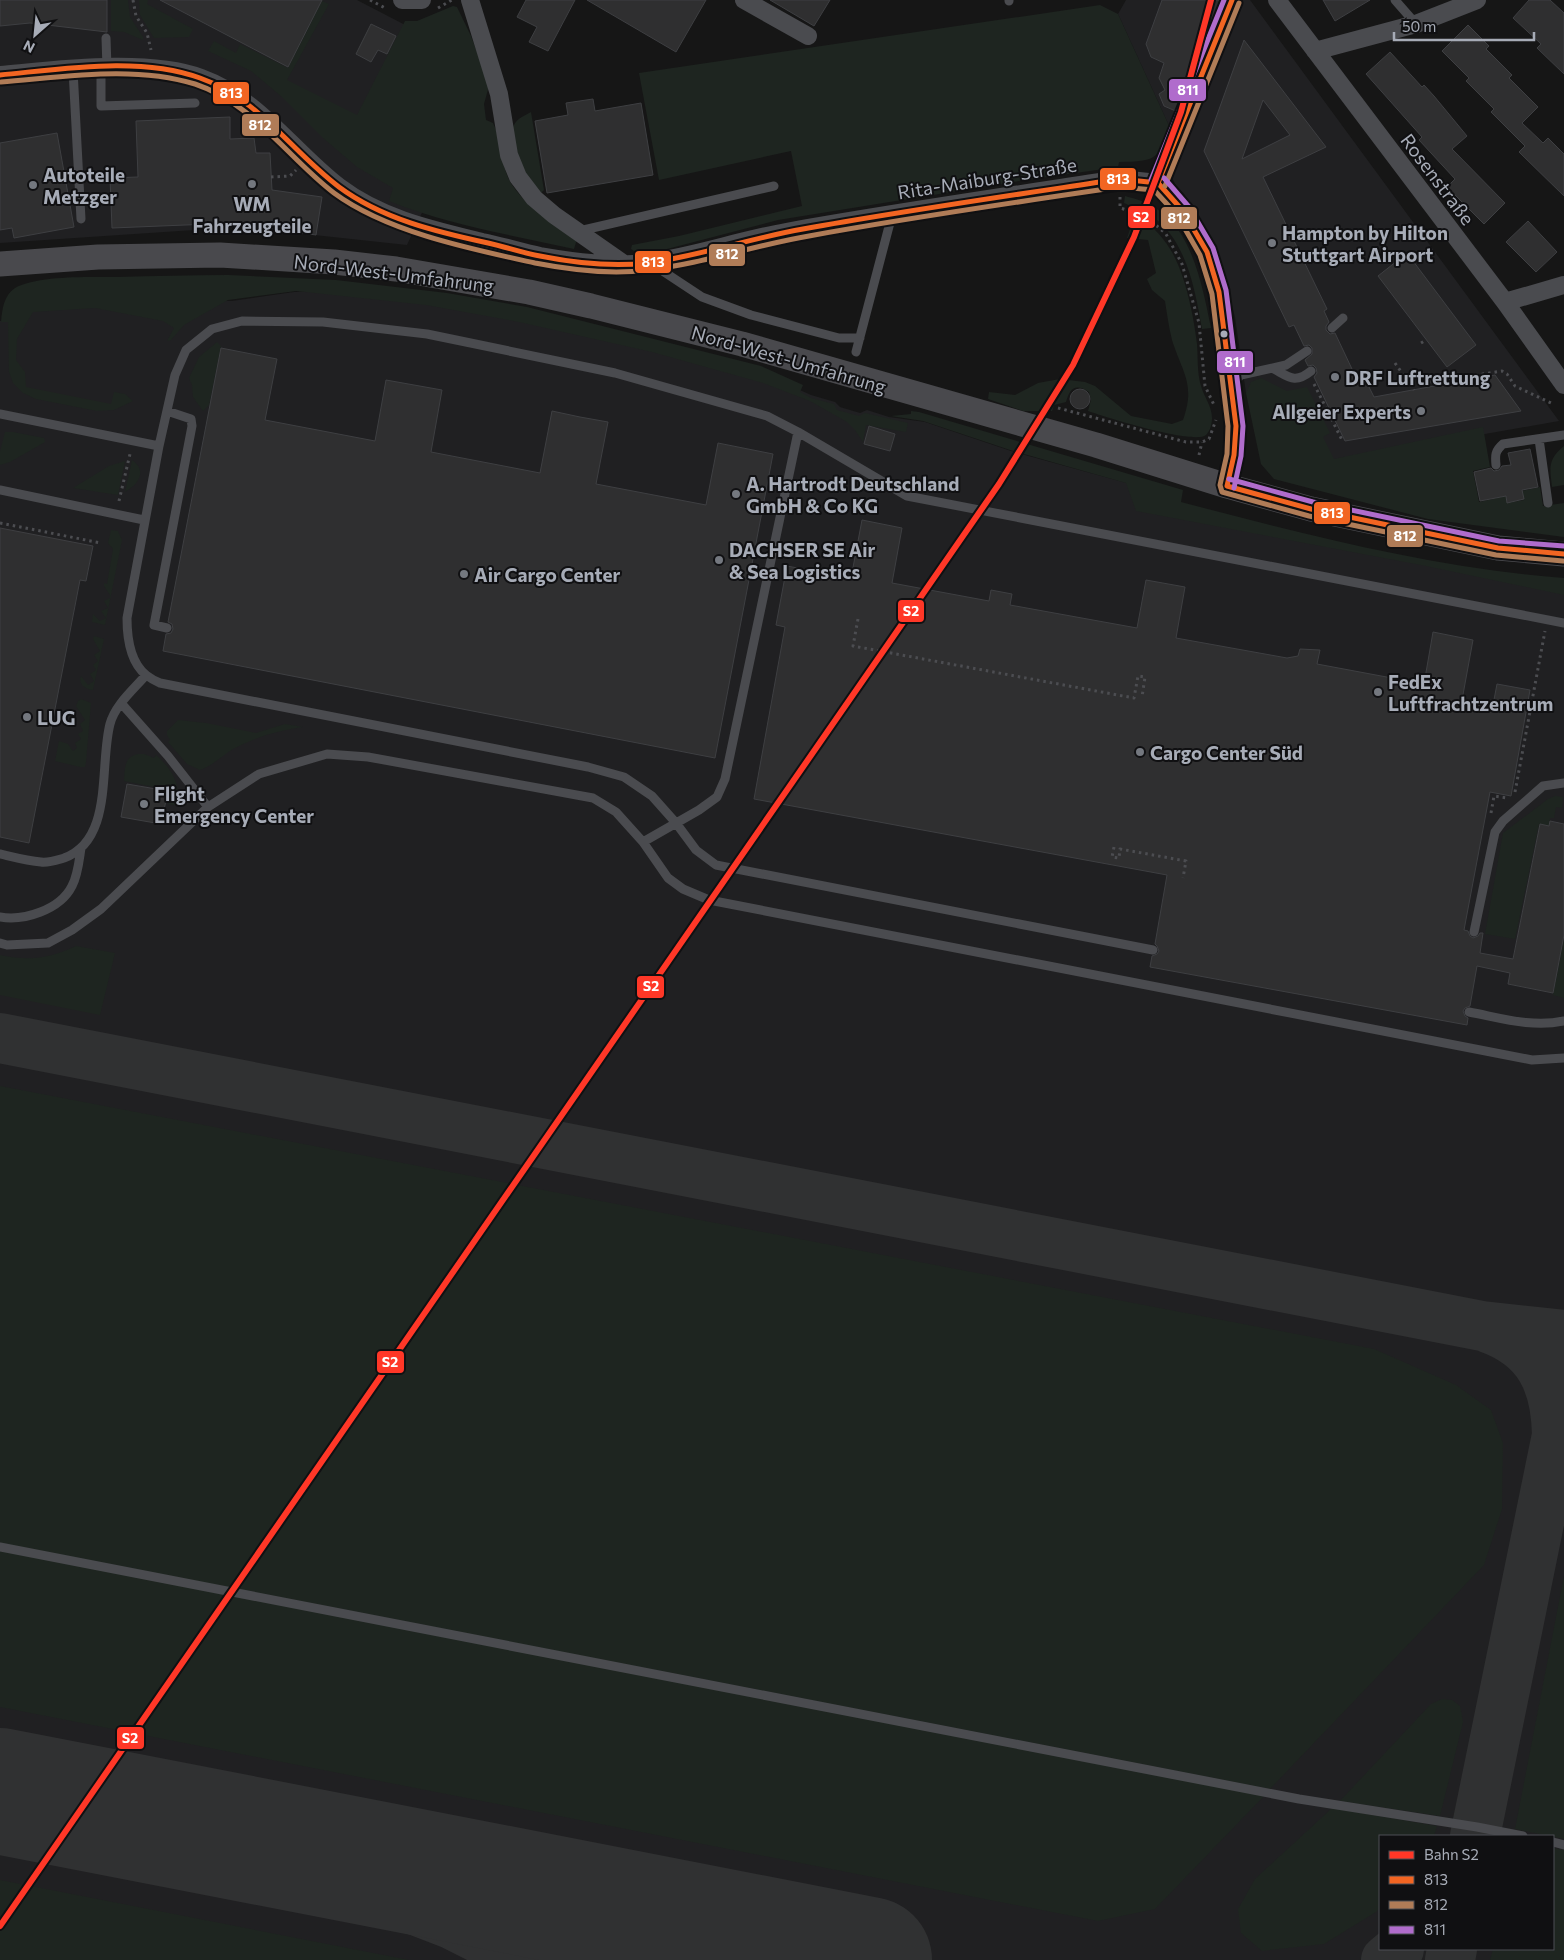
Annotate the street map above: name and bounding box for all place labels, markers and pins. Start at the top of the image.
place label: Autoteile Metzger [43,163,125,208]
marker: WM Fahrzeugteile [246,178,258,190]
marker: Autoteile Metzger [27,179,39,191]
place label: WM Fahrzeugteile [193,192,311,237]
place label: Hampton by Hilton Stuttgart Airport [1282,221,1448,266]
marker: Hampton by Hilton Stuttgart Airport [1266,237,1278,249]
unlabelled marker [1219,329,1229,339]
place label: DRF Luftrettung [1345,366,1491,389]
marker: DRF Luftrettung [1329,371,1341,383]
place label: Allgeier Experts [1272,400,1411,423]
marker: Allgeier Experts [1415,405,1427,417]
place label: A. Hartrodt Deutschland GmbH & Co KG [746,472,959,517]
marker: A. Hartrodt Deutschland GmbH & Co KG [730,488,742,500]
place label: DACHSER SE Air & Sea Logistics [729,538,876,583]
marker: DACHSER SE Air & Sea Logistics [713,554,725,566]
place label: Air Cargo Center [474,563,620,586]
marker: Air Cargo Center [458,568,470,580]
place label: FedEx Luftfrachtzentrum [1388,670,1553,715]
marker: FedEx Luftfrachtzentrum [1372,686,1384,698]
place label: LUG [37,706,76,729]
marker: LUG [21,711,33,723]
place label: Cargo Center Süd [1150,741,1303,764]
marker: Cargo Center Süd [1134,746,1146,758]
place label: Flight Emergency Center [154,782,314,827]
marker: Flight Emergency Center [138,798,150,810]

